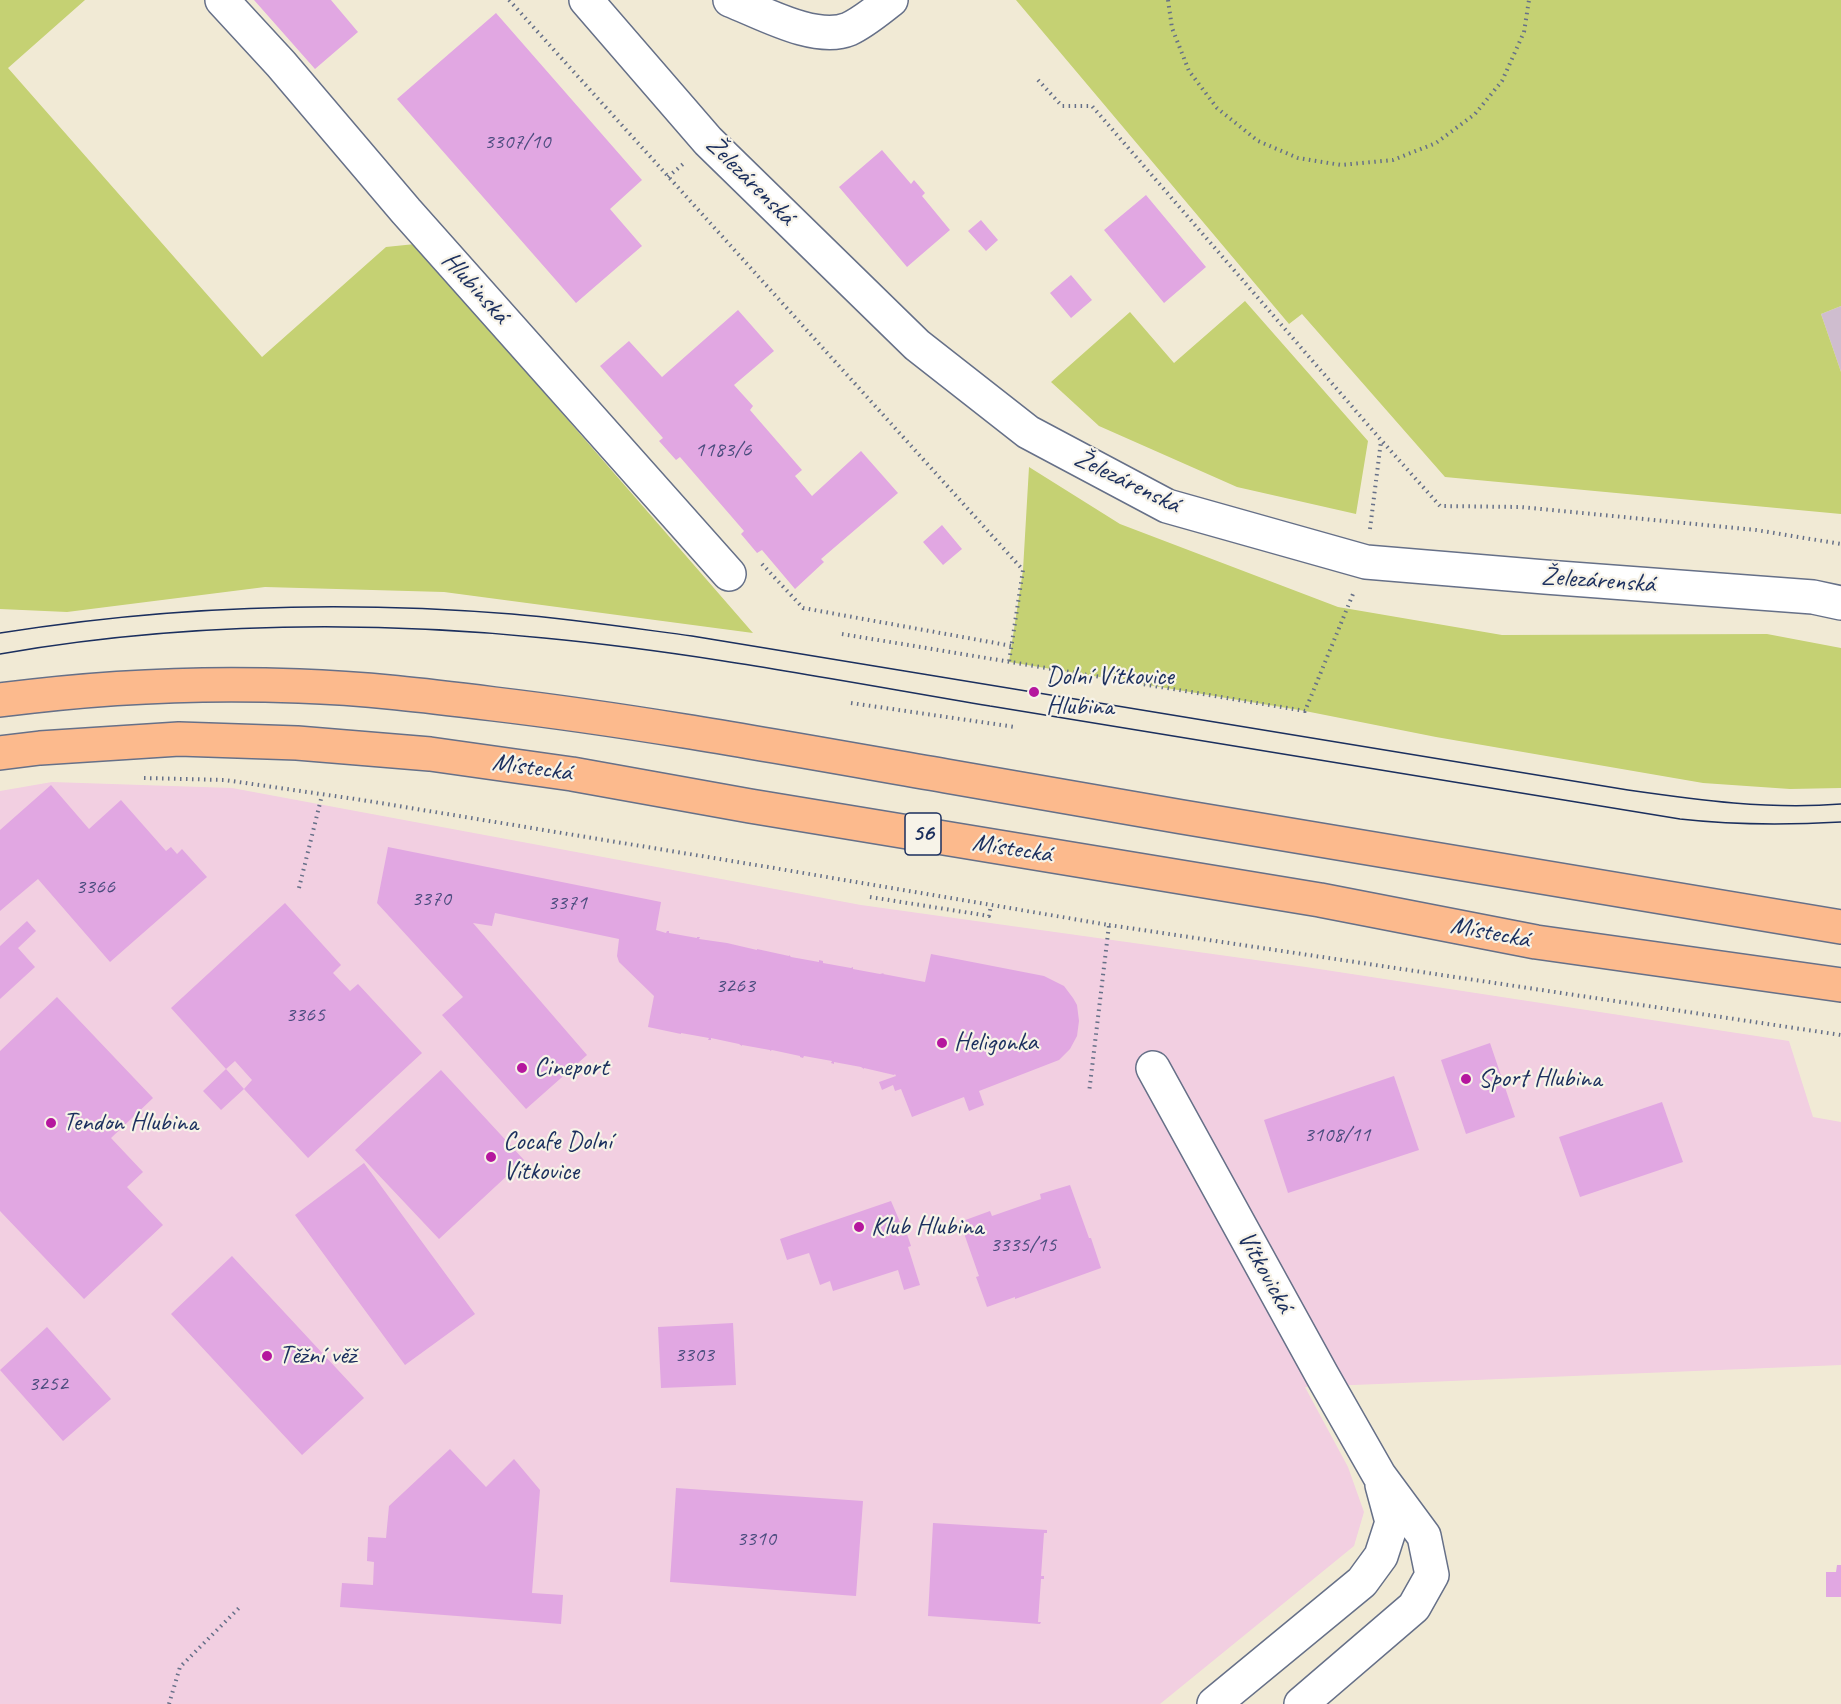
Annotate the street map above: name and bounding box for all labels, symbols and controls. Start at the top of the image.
house number: 3307/10 [484,129,550,155]
street label: Železárenská [699,130,801,232]
street label: Hlubinská [434,245,516,331]
house number: 1183/6 [695,437,751,463]
street label: Železárenská [1069,443,1185,521]
street label: Železárenská [1540,561,1656,601]
place label: Dolní Vítkovice Hlubina [1046,661,1174,722]
marker: Dolní Vítkovice Hlubina [1027,685,1041,699]
street label: Místecká [490,747,574,789]
road number: 56 [905,813,941,855]
street label: Místecká [970,827,1054,871]
house number: 3366 [75,874,115,900]
house number: 3370 [411,886,451,912]
house number: 3371 [547,890,587,916]
street label: Místecká [1448,910,1532,956]
house number: 3263 [715,973,755,999]
house number: 3365 [285,1002,325,1028]
place label: Heligonka [954,1027,1038,1059]
marker: Heligonka [935,1036,949,1050]
place label: Cineport [534,1052,608,1084]
marker: Cineport [515,1061,529,1075]
place label: Sport Hlubina [1478,1063,1601,1095]
marker: Sport Hlubina [1459,1072,1473,1086]
place label: Tendon Hlubina [63,1107,198,1139]
marker: Tendon Hlubina [44,1116,58,1130]
house number: 3108/11 [1304,1122,1370,1148]
place label: Cocafe Dolní Vítkovice [503,1126,612,1188]
marker: Cocafe Dolní Vítkovice [484,1150,498,1164]
place label: Klub Hlubina [871,1211,983,1243]
marker: Klub Hlubina [852,1220,866,1234]
street label: Vítkovická [1230,1226,1300,1318]
house number: 3335/15 [990,1232,1056,1258]
place label: Těžní věž [279,1340,356,1372]
house number: 3303 [674,1342,714,1368]
marker: Těžní věž [260,1349,274,1363]
house number: 3252 [28,1371,68,1397]
house number: 3310 [736,1526,776,1552]

